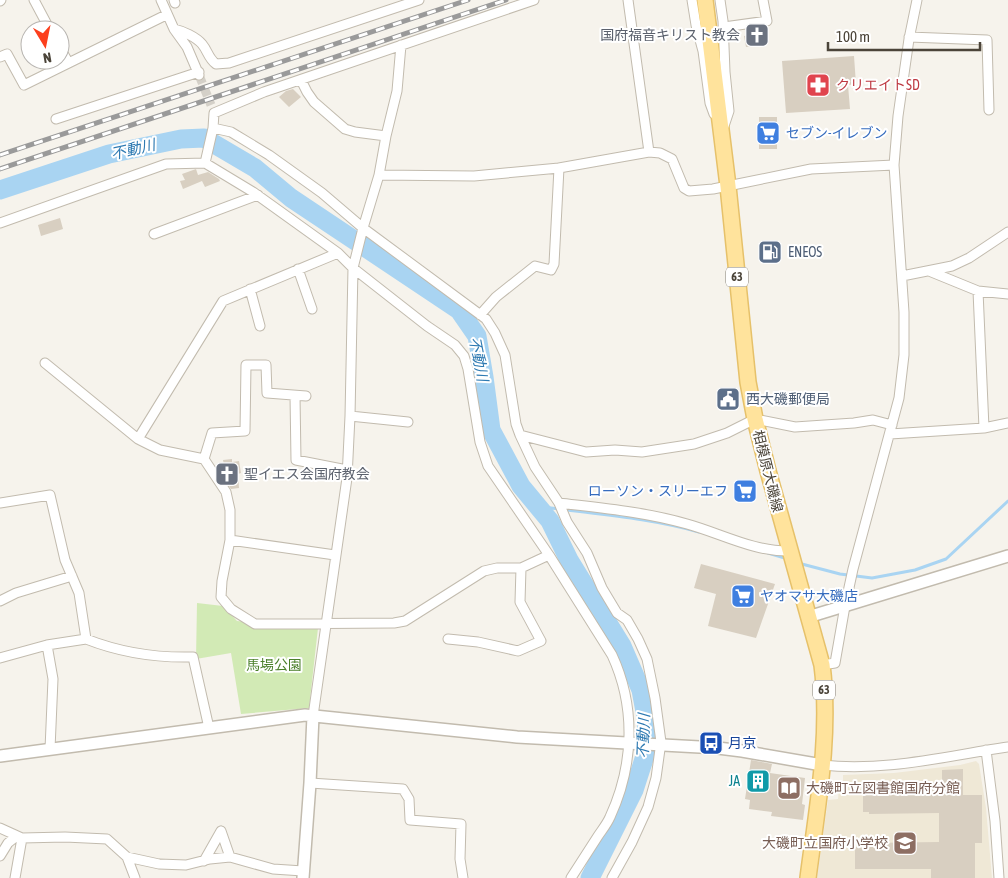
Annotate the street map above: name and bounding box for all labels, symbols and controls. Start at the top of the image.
north arrow [20,20,70,70]
scale bar [828,20,980,52]
church icon: 国府福音キリスト教会 [744,22,770,48]
place label: 国府福音キリスト教会 [600,27,740,43]
text: 100 m [836,28,870,45]
text: N [42,49,53,66]
pharmacy icon: クリエイトSD [805,72,831,98]
place label: クリエイトSD [836,77,920,93]
supermarket icon: セブン-イレブン [755,120,781,146]
place label: セブン-イレブン [786,125,888,141]
water label: 不動川 [109,135,159,162]
fuel station icon: ENEOS [757,239,783,265]
place label: ENEOS [788,244,822,260]
road number: 63 [726,268,748,286]
water label: 不動川 [466,335,492,385]
public building icon: 西大磯郵便局 [715,386,741,412]
place label: 西大磯郵便局 [746,391,830,407]
street label: 相模原大磯線 [750,428,786,514]
church icon: 聖イエス会国府教会 [214,461,240,487]
place label: 聖イエス会国府教会 [244,466,370,482]
supermarket icon: ローソン・スリーエフ [732,478,758,504]
place label: ローソン・スリーエフ [588,483,728,499]
supermarket icon: ヤオマサ大磯店 [730,583,756,609]
place label: ヤオマサ大磯店 [760,588,858,604]
park label: 馬場公園 [246,657,302,673]
road number: 63 [813,680,835,700]
water label: 不動川 [634,711,652,759]
bus stop icon: 月京 [698,730,724,756]
place label: 月京 [728,735,756,751]
building icon: JA [745,768,771,794]
place label: JA [729,773,740,789]
library icon: 大磯町立図書館国府分館 [776,775,802,801]
place label: 大磯町立図書館国府分館 [806,780,960,796]
school or university icon: 大磯町立国府小学校 [892,830,918,856]
place label: 大磯町立国府小学校 [762,835,888,851]

